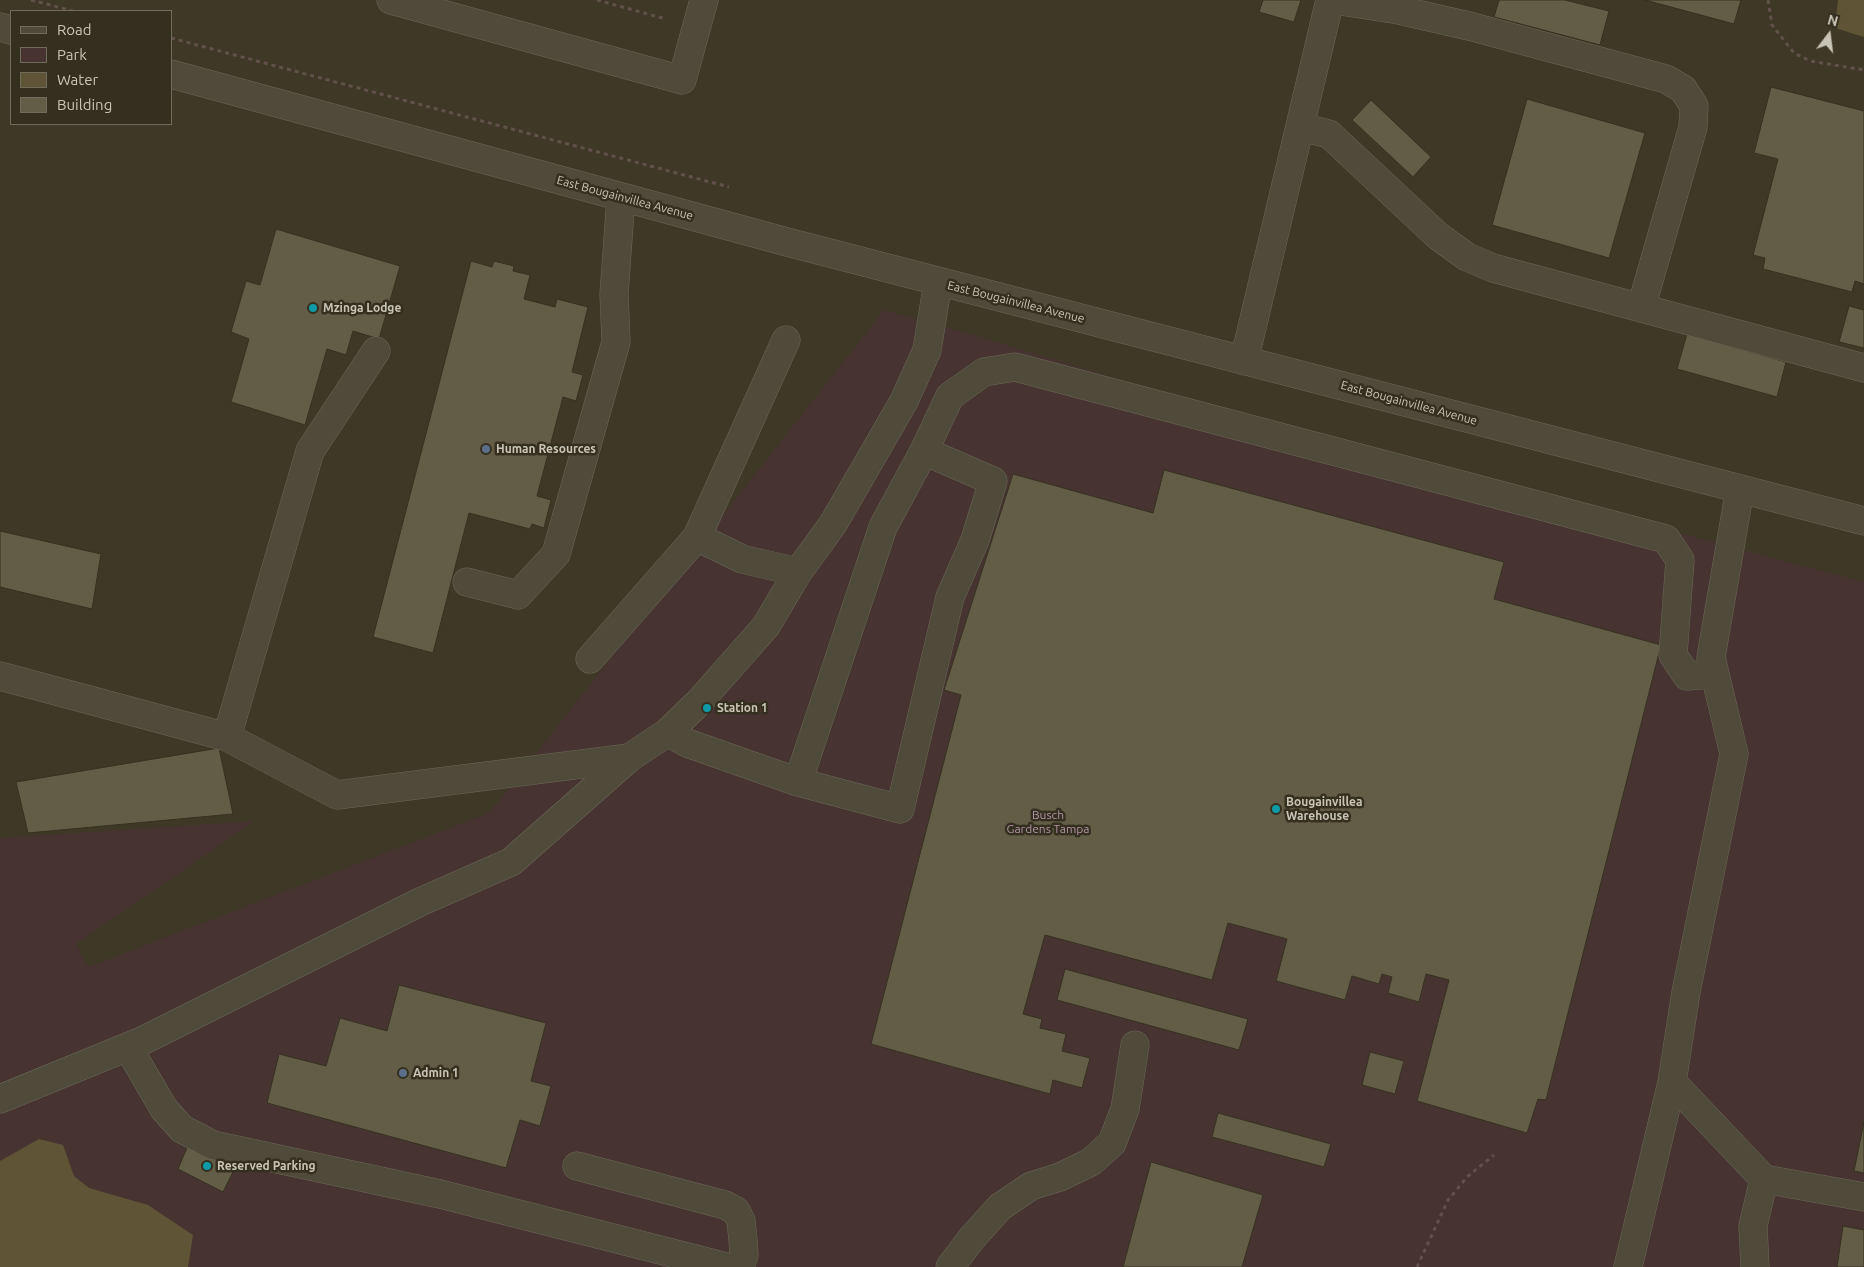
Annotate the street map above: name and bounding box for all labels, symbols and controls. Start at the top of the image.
legend [10,10,172,125]
north arrow [1804,10,1854,60]
text: N [1826,11,1840,30]
text: Road [57,21,92,38]
text: Park [57,46,87,63]
text: Water [57,71,98,88]
text: Building [57,96,112,113]
street label: East Bougainvillea Avenue [555,173,695,223]
street label: East Bougainvillea Avenue [946,278,1086,326]
place label: Mzinga Lodge [323,301,401,315]
marker: Mzinga Lodge [307,302,319,314]
street label: East Bougainvillea Avenue [1339,378,1479,428]
place label: Human Resources [496,442,596,456]
marker: Human Resources [480,443,492,455]
place label: Station 1 [717,701,768,715]
marker: Station 1 [701,702,713,714]
place label: Bougainvillea Warehouse [1286,795,1362,823]
marker: Bougainvillea Warehouse [1270,803,1282,815]
park label: Busch Gardens Tampa [1006,808,1090,836]
place label: Admin 1 [413,1066,459,1080]
marker: Admin 1 [397,1067,409,1079]
place label: Reserved Parking [217,1159,316,1173]
marker: Reserved Parking [201,1160,213,1172]

